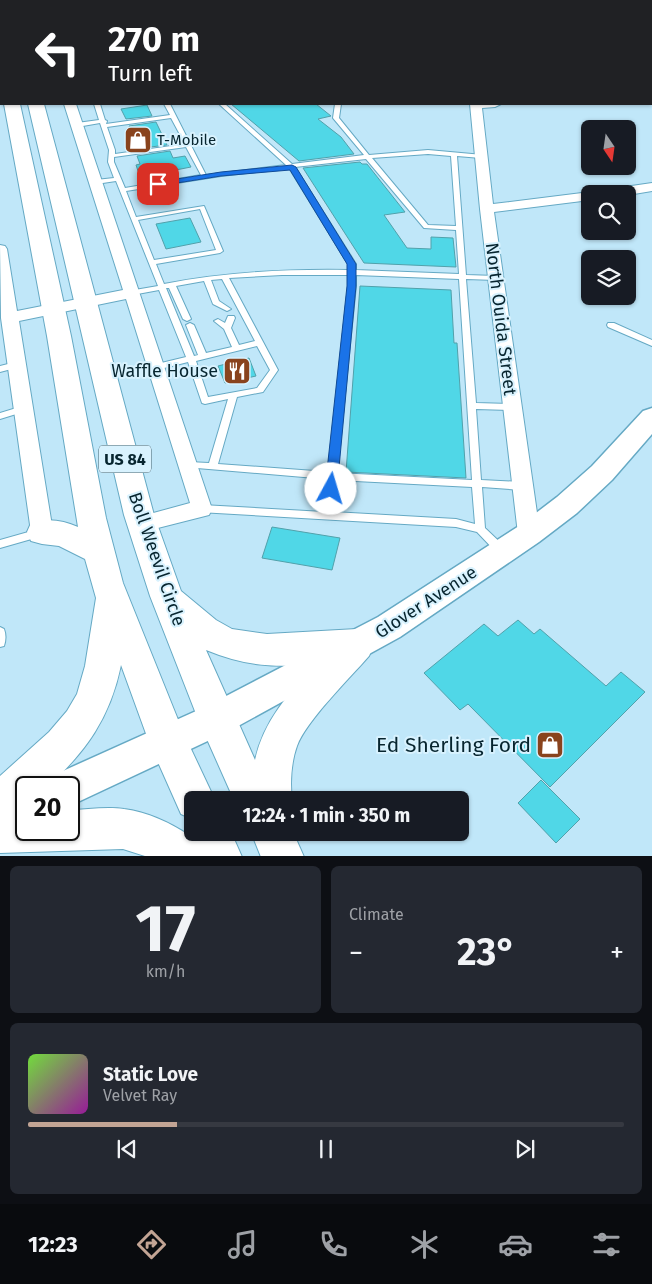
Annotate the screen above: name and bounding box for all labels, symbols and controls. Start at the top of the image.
text: 270 m [108,18,200,60]
icon: left [25,20,90,85]
text: Turn left [108,60,192,87]
north arrow [581,120,636,175]
map controls [581,120,636,305]
shop icon: T-Mobile [123,125,153,155]
place label: T-Mobile [157,131,216,149]
pin [137,163,179,205]
icon: arrive [144,170,172,198]
button: search [581,185,636,240]
street label: North Ouida Street [481,241,521,397]
button: layers [581,250,636,305]
restaurant icon: Waffle House [222,356,252,386]
place label: Waffle House [111,360,218,382]
road number: US 84 [99,446,151,472]
position arrow [304,462,356,514]
street label: Boll Weevil Circle [124,489,190,629]
street label: Glover Avenue [371,561,481,643]
shop icon: Ed Sherling Ford [535,730,565,760]
place label: Ed Sherling Ford [376,732,531,758]
speed limit sign: 20 [15,776,80,841]
text: 12:24 · 1 min · 350 m [243,804,410,827]
text: 17 [135,890,196,968]
text: Climate [349,905,404,924]
text: 23° [457,929,516,975]
text: − [349,936,363,969]
text: + [610,936,624,969]
text: km/h [146,962,185,981]
text: Static Love [103,1063,198,1086]
text: Velvet Ray [103,1086,177,1105]
icon: previous [113,1135,141,1163]
icon: pause [312,1135,340,1163]
icon: next [511,1135,539,1163]
icon: directions [134,1227,169,1262]
icon: music [225,1227,260,1262]
icon: phone [316,1227,351,1262]
icon: climate [407,1227,442,1262]
icon: car [498,1227,533,1262]
icon: filters [589,1227,624,1262]
text: 12:23 [28,1231,78,1258]

